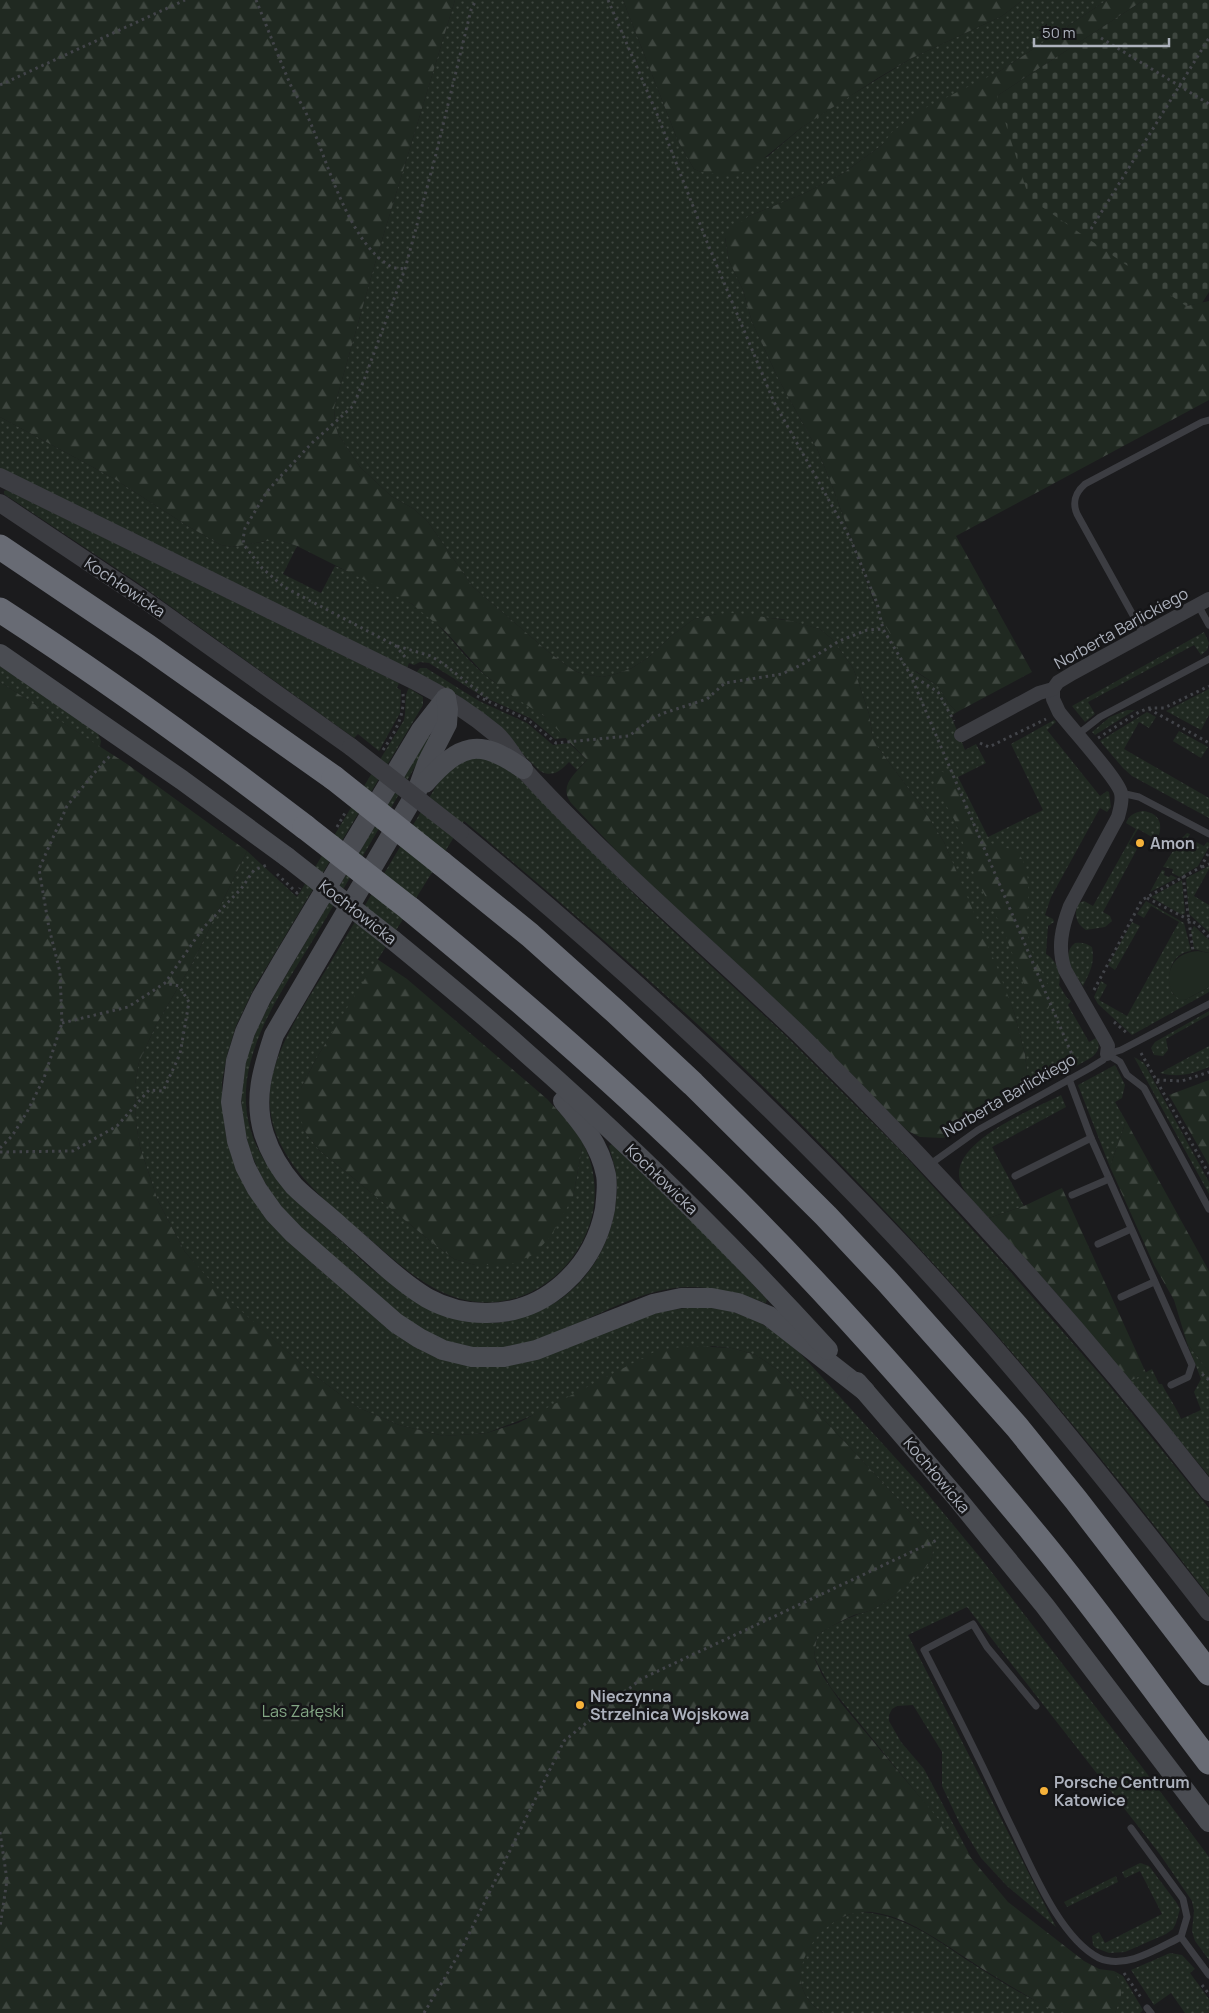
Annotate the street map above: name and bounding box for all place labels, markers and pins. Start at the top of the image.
place label: Amon [1150,832,1195,854]
marker: Amon [1134,837,1146,849]
place label: Nieczynna Strzelnica Wojskowa [590,1685,749,1725]
marker: Nieczynna Strzelnica Wojskowa [574,1699,586,1711]
place label: Porsche Centrum Katowice [1054,1771,1190,1811]
marker: Porsche Centrum Katowice [1038,1785,1050,1797]

